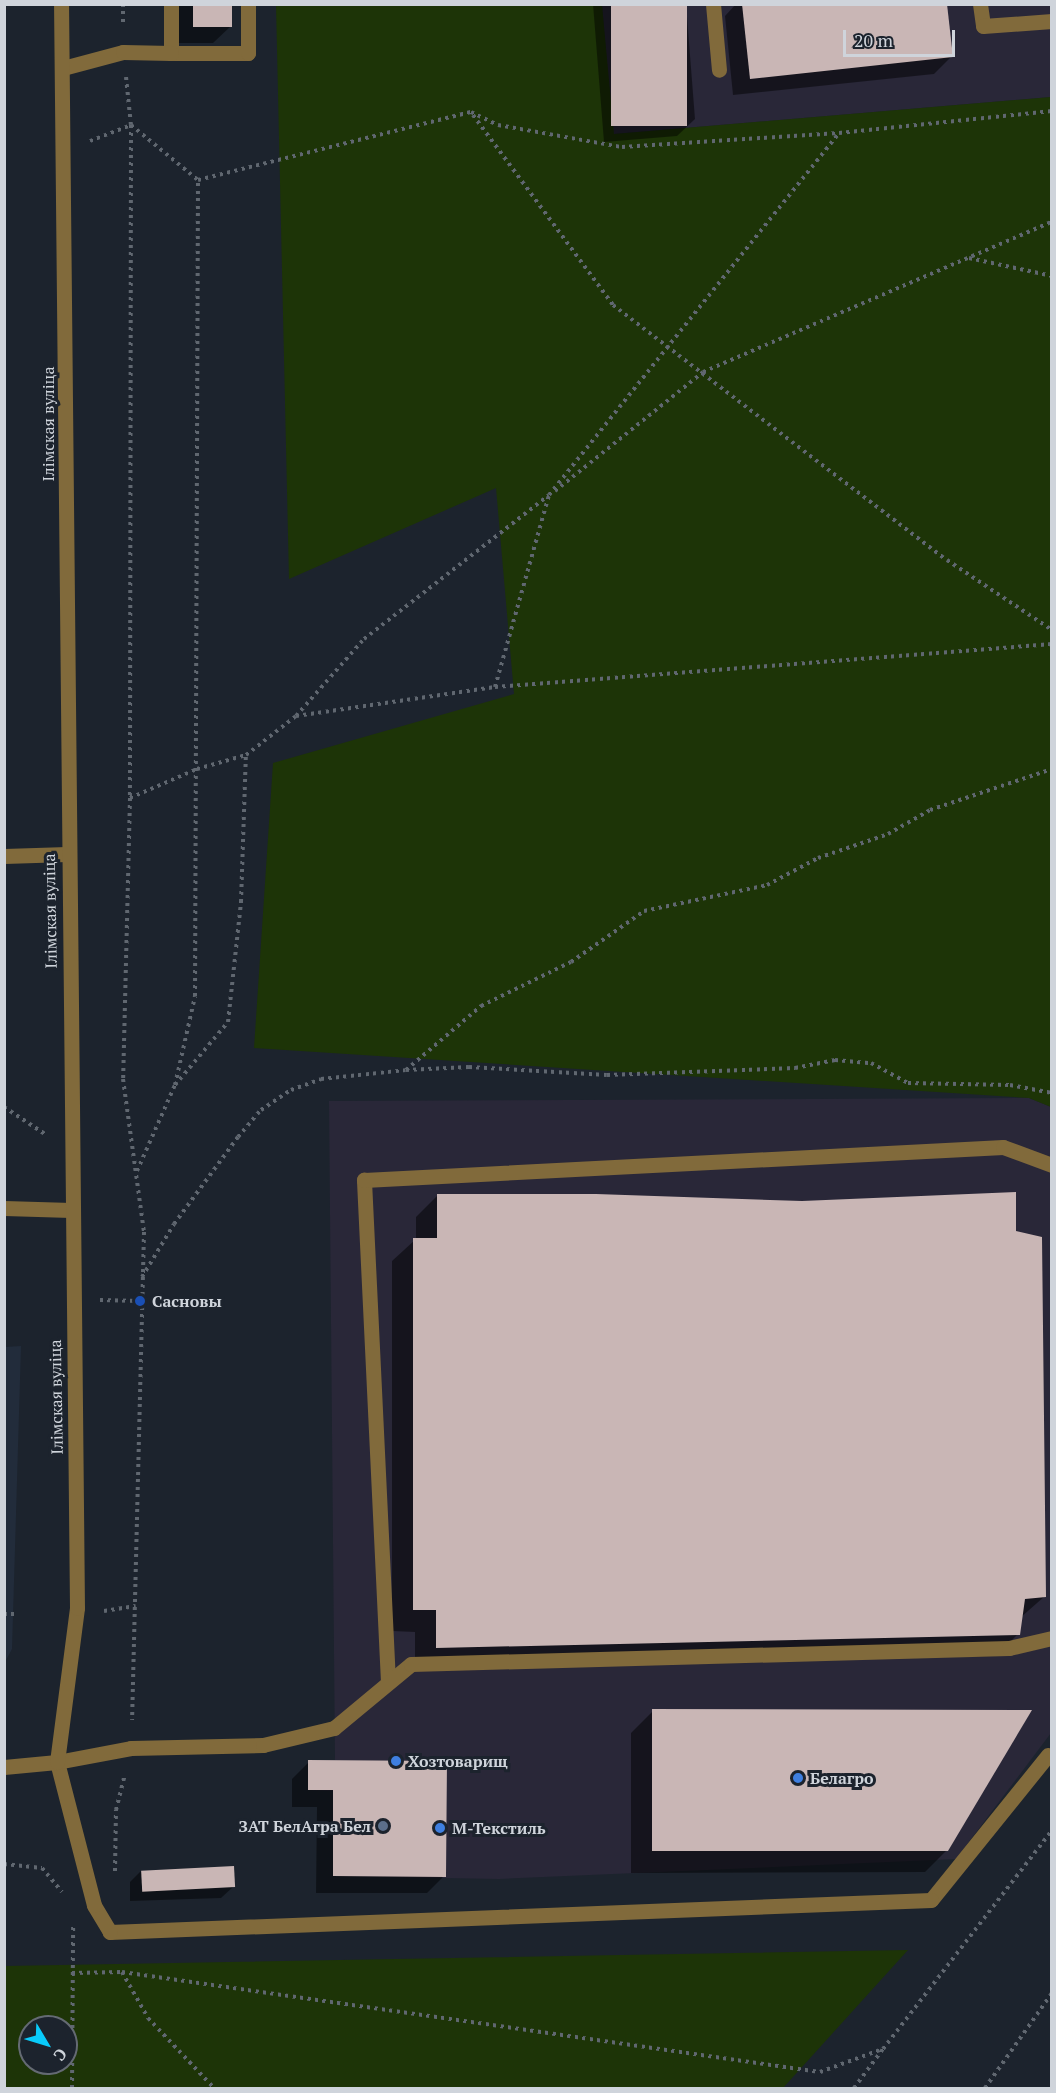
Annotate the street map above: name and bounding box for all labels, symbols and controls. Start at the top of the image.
scale bar [846,18,958,56]
text: 20 m [854,28,893,52]
street label: Ілімская вуліца [38,366,58,482]
street label: Ілімская вуліца [39,853,61,969]
place label: Сасновы [152,1291,222,1311]
marker: Сасновы [133,1294,147,1308]
street label: Ілімская вуліца [45,1339,67,1455]
place label: Хозтоварищ [408,1751,508,1771]
marker: Хозтоварищ [389,1754,403,1768]
place label: Белагро [810,1768,874,1788]
marker: Белагро [791,1771,805,1785]
place label: ЗАТ БелАгра Бел [239,1816,371,1836]
place label: М-Текстиль [452,1818,546,1838]
marker: ЗАТ БелАгра Бел [376,1819,390,1833]
marker: М-Текстиль [433,1821,447,1835]
north arrow [18,2015,78,2075]
text: С [49,2044,72,2066]

